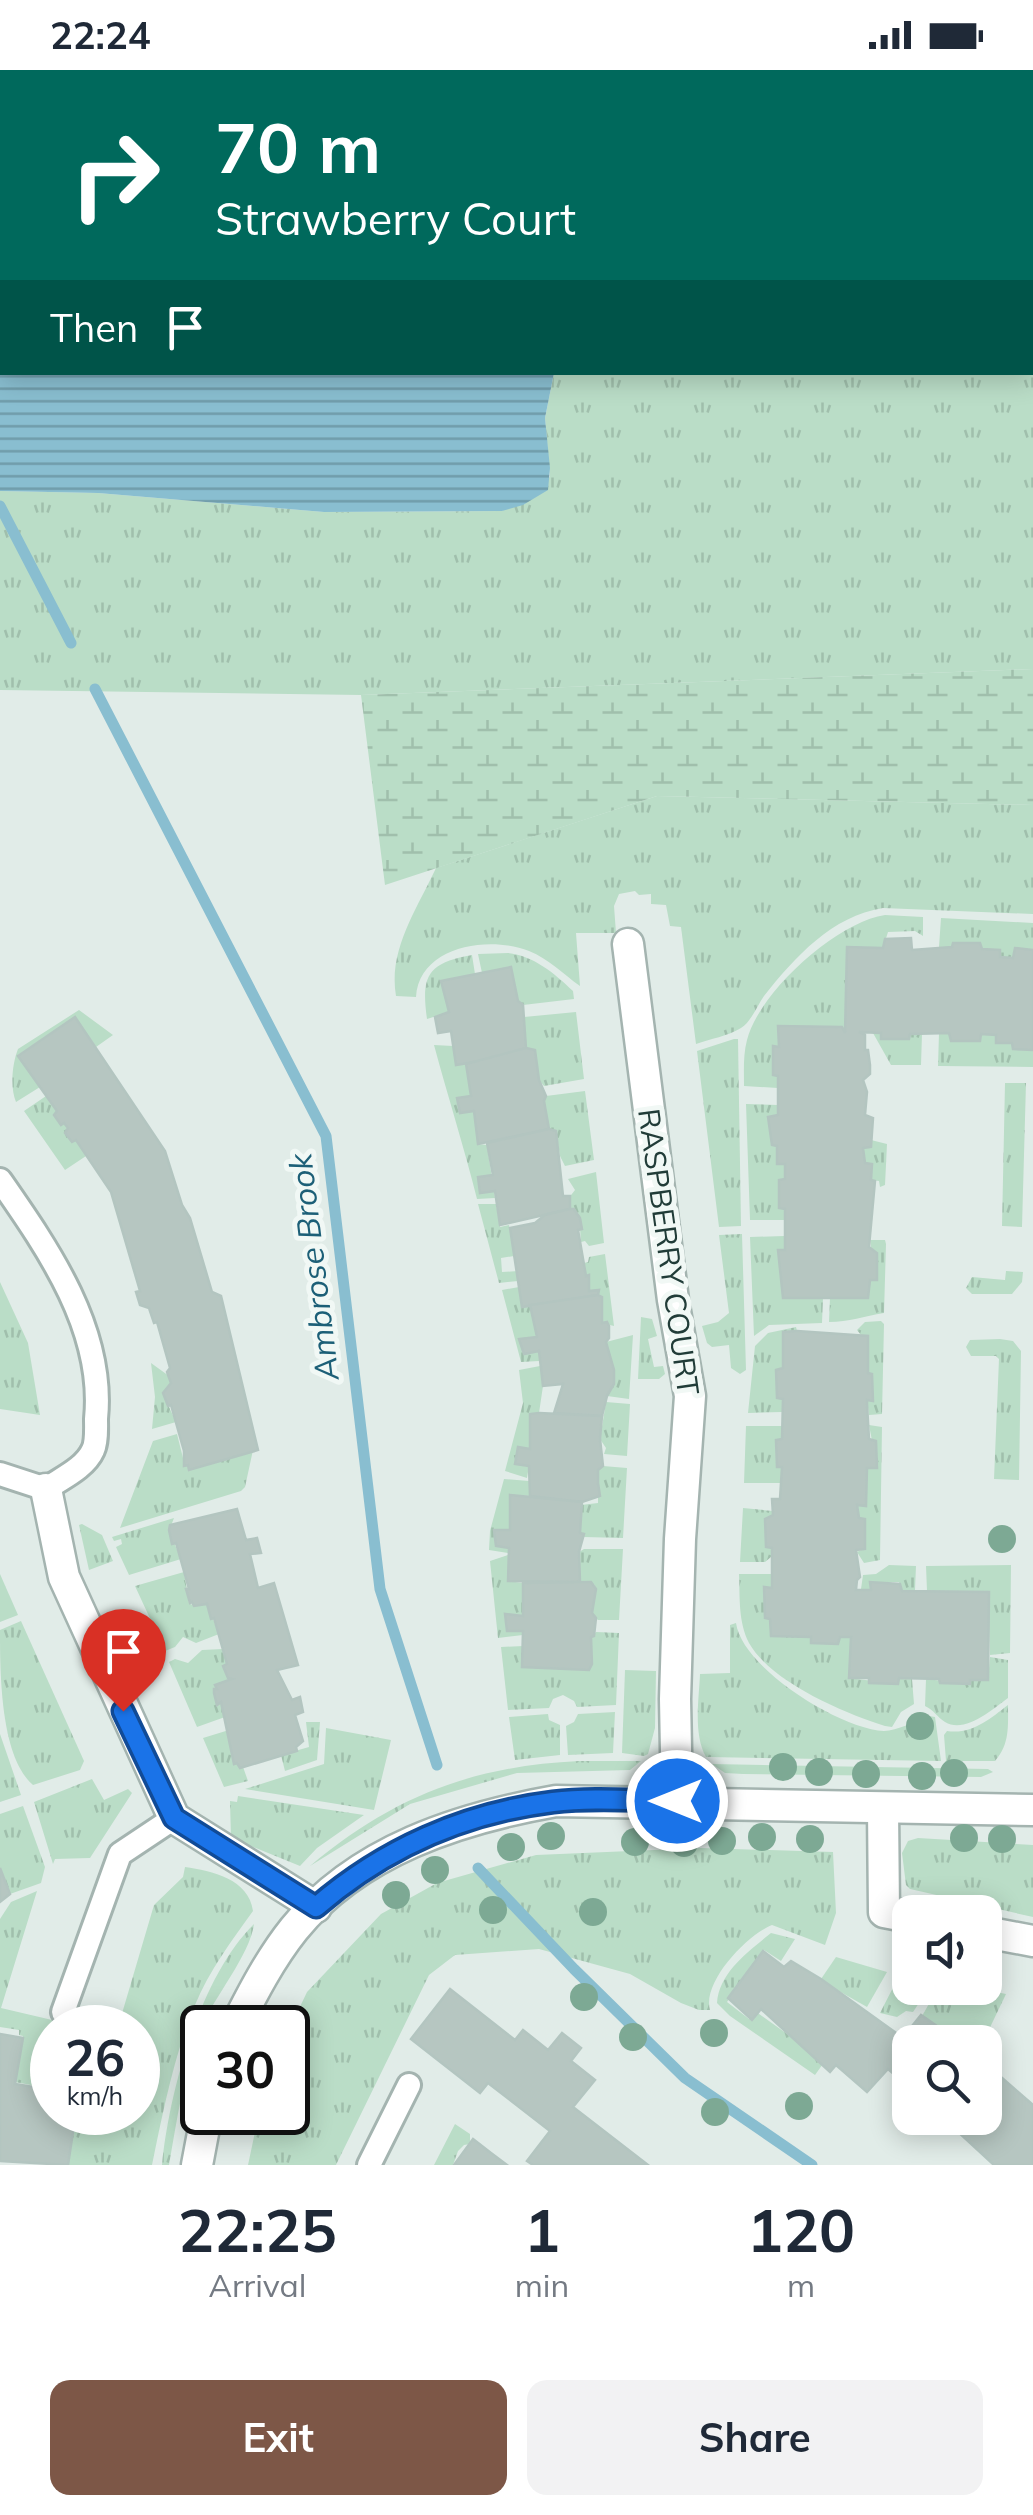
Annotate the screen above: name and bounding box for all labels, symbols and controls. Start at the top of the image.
text: 22:24 [50,11,151,59]
text: 70 m [215,103,381,191]
icon: right [50,110,180,240]
text: Strawberry Court [215,190,576,246]
icon: arrive [158,300,213,355]
text: Then [50,304,138,352]
street label: RASPBERRY COURT [630,1106,708,1398]
water label: Ambrose Brook [279,1150,347,1384]
pin [81,1609,166,1712]
icon: arrive [96,1624,151,1679]
position arrow [625,1749,729,1853]
map controls [892,1895,1002,2135]
button: sound [892,1895,1002,2005]
speed limit sign: 30 [180,2005,310,2135]
button: search [892,2025,1002,2135]
text: 26 [65,2026,125,2089]
text: km/h [67,2080,123,2111]
text: 22:25 [178,2192,337,2267]
text: 1 [524,2192,560,2267]
text: 120 [747,2192,855,2267]
text: Arrival [208,2265,306,2305]
text: min [515,2265,569,2305]
text: m [787,2265,815,2305]
button: Exit [50,2380,507,2495]
button: Share [527,2380,983,2495]

